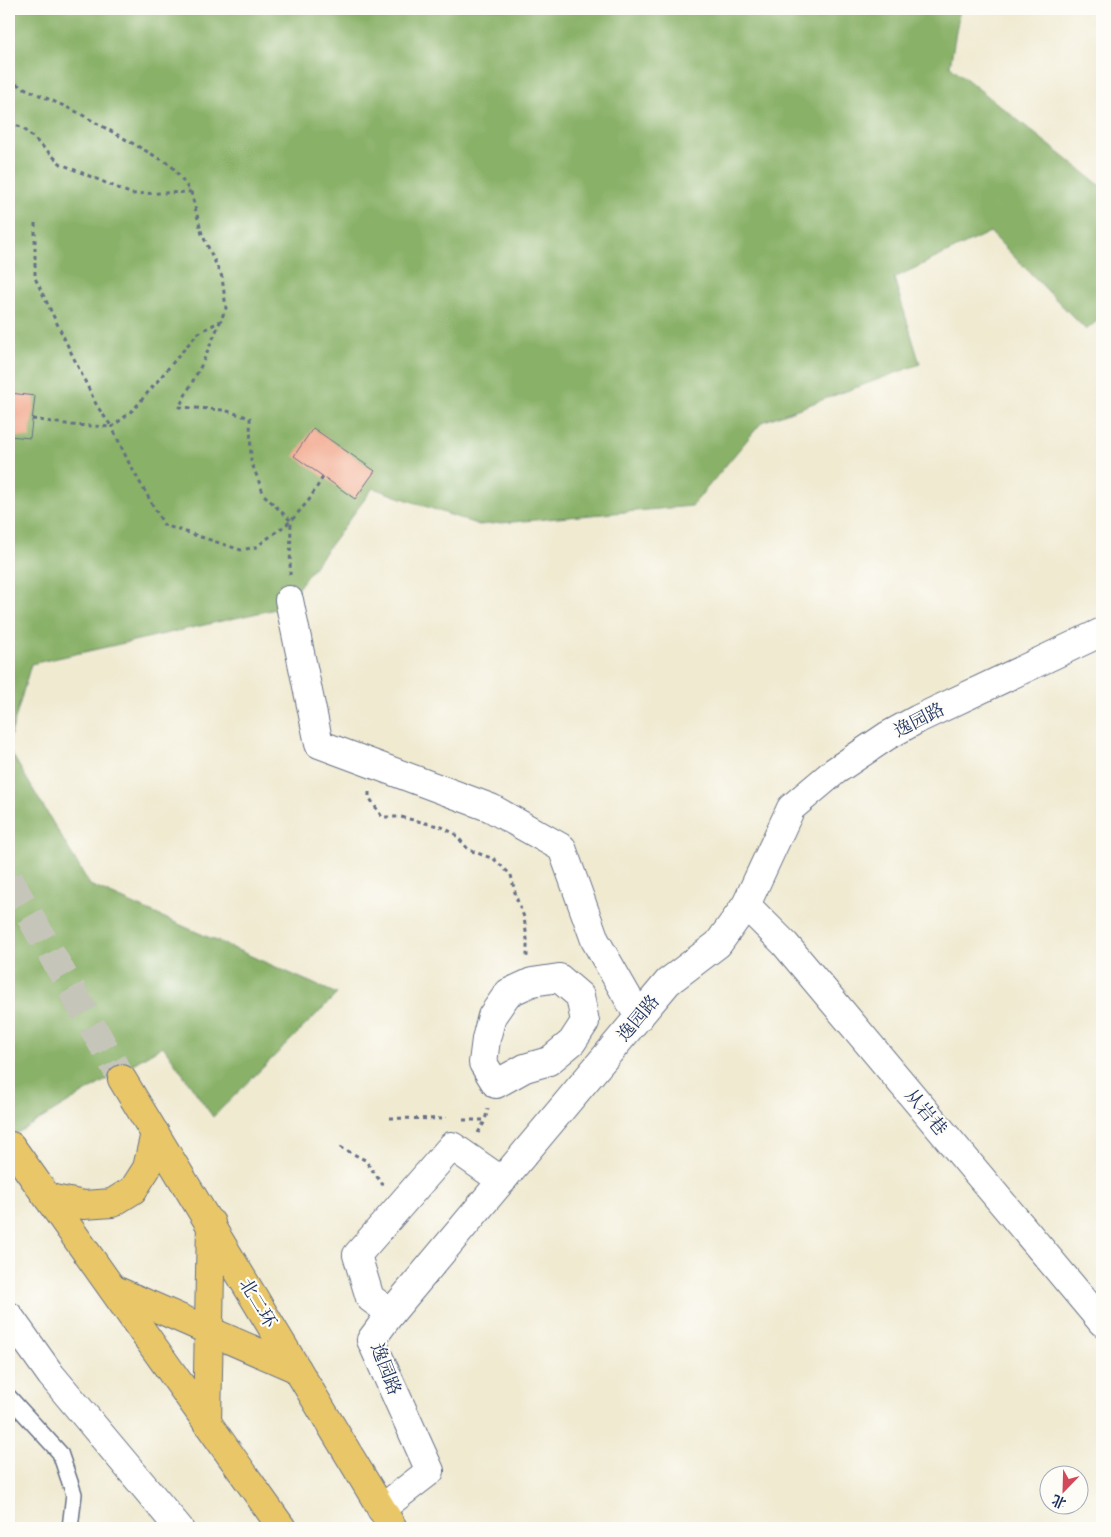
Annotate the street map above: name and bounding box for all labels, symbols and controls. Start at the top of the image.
street label: 逸园路 [890,698,948,742]
street label: 逸园路 [612,990,664,1046]
street label: 从岩巷 [900,1084,952,1140]
street label: 北二环 [235,1274,281,1332]
street label: 逸园路 [366,1340,406,1398]
north arrow [1038,1464,1088,1514]
text: 北 [1049,1491,1069,1512]

